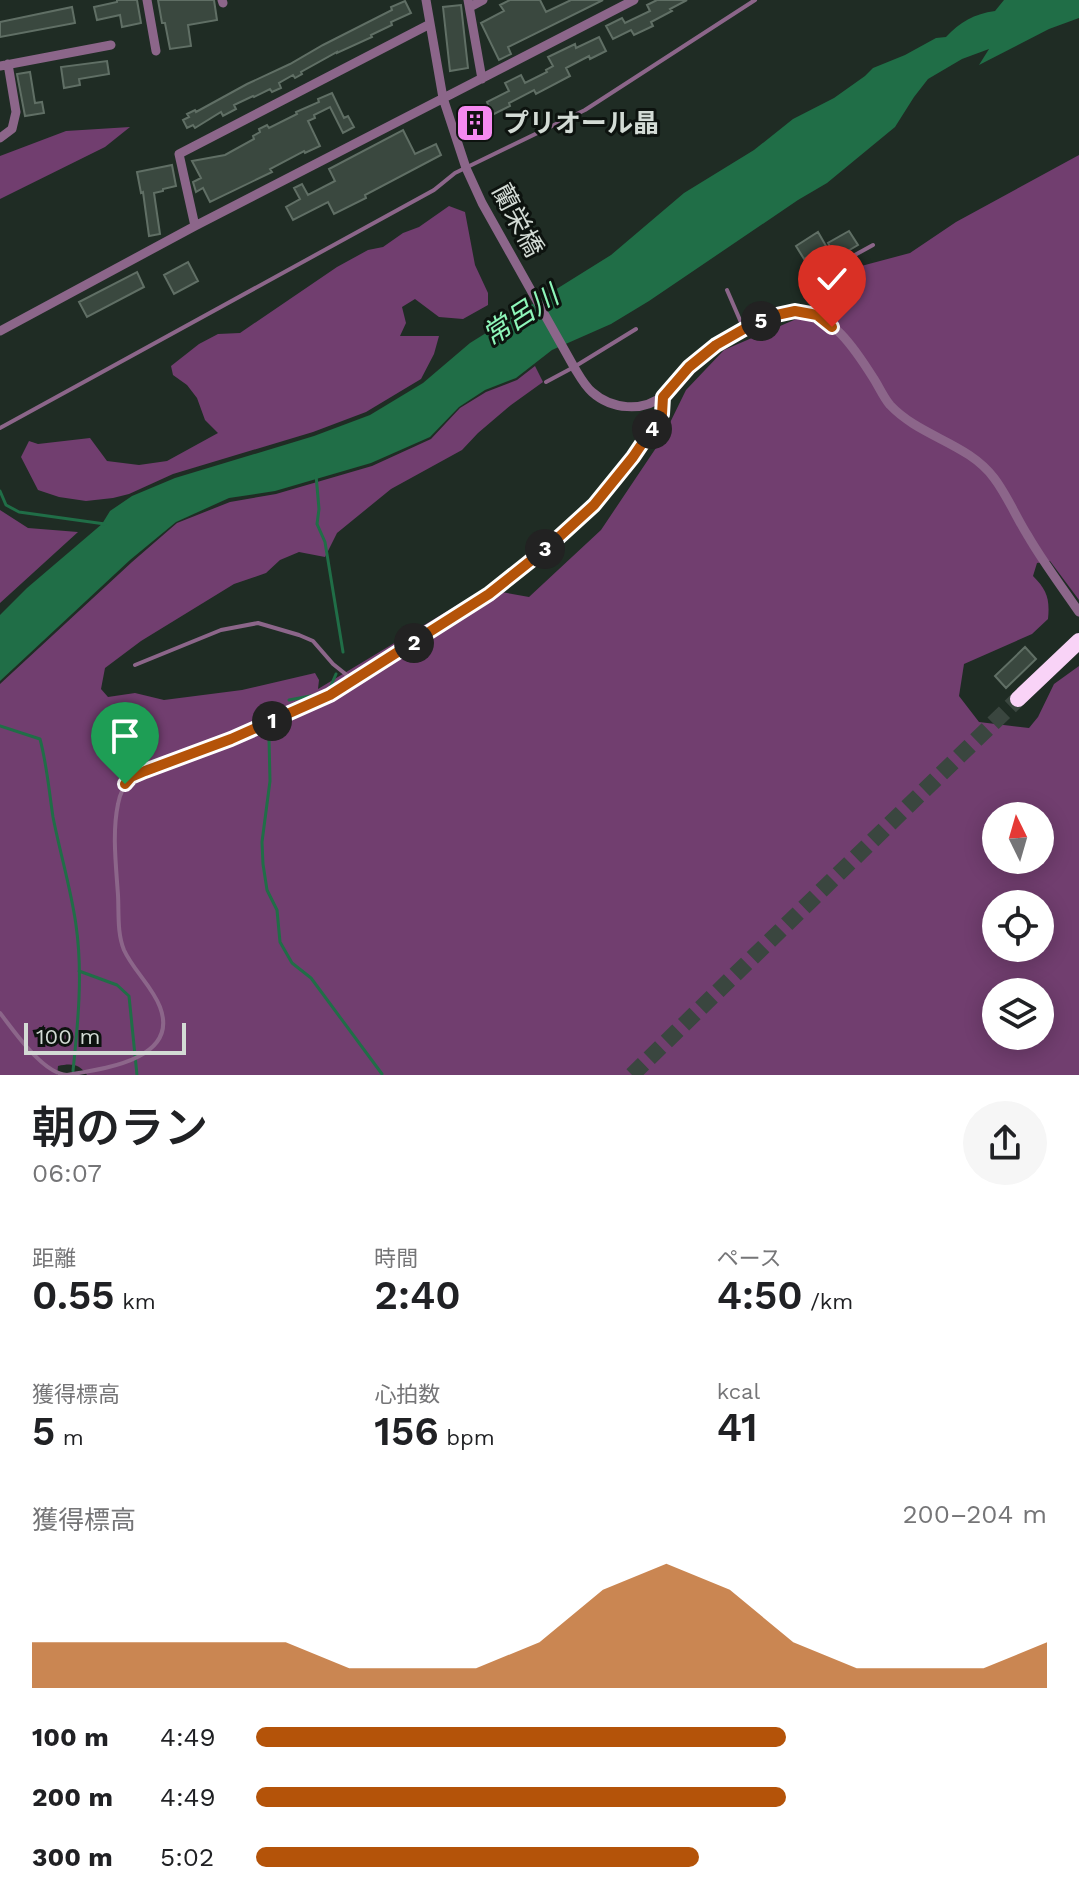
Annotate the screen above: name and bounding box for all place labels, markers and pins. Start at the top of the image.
building icon: プリオール晶 [454,102,496,144]
place label: プリオール晶 [503,108,659,138]
pin [798,245,866,327]
pin: 5 [741,301,781,341]
pin: 4 [632,409,672,449]
pin: 3 [525,529,565,569]
pin: 2 [394,623,434,663]
pin: 1 [252,701,292,741]
pin [91,702,159,784]

